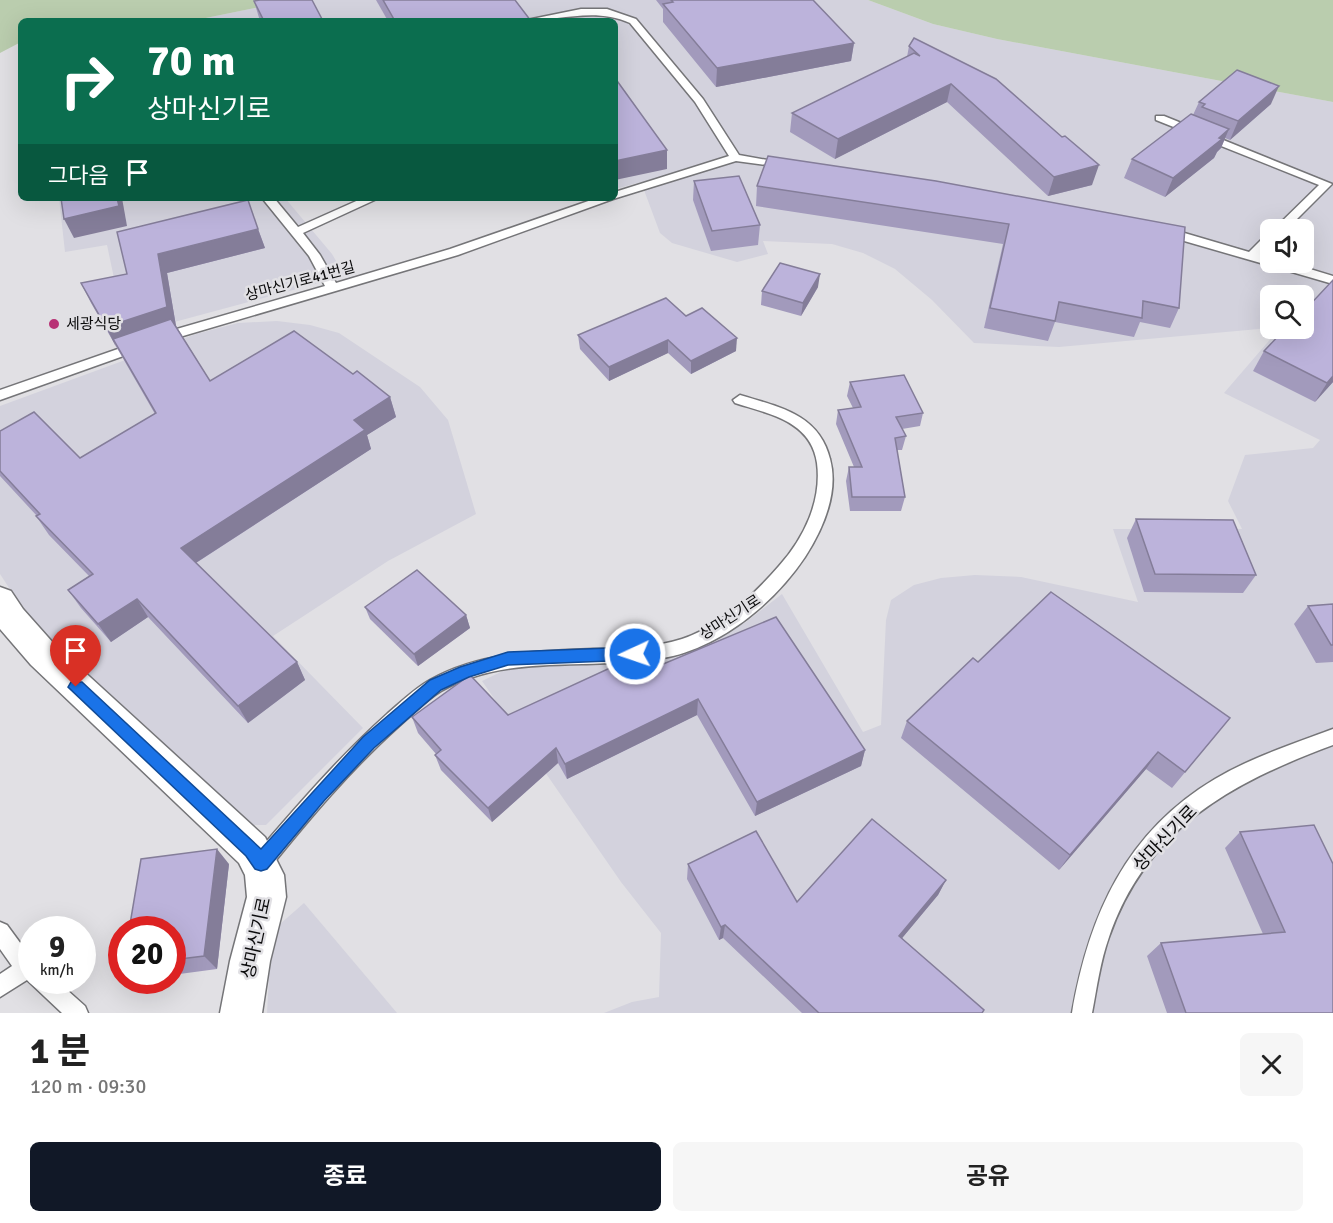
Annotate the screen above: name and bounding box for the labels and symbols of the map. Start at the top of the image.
street label: 상마신기로41번길 [243,258,357,304]
place label: 세광식당 [66,315,121,333]
marker: 세광식당 [47,317,61,331]
street label: 상마신기로 [696,591,764,643]
position arrow [603,622,667,686]
pin [50,625,101,687]
street label: 상마신기로 [1128,801,1202,875]
street label: 상마신기로 [237,895,275,981]
speed limit sign: 20 [108,916,186,994]

